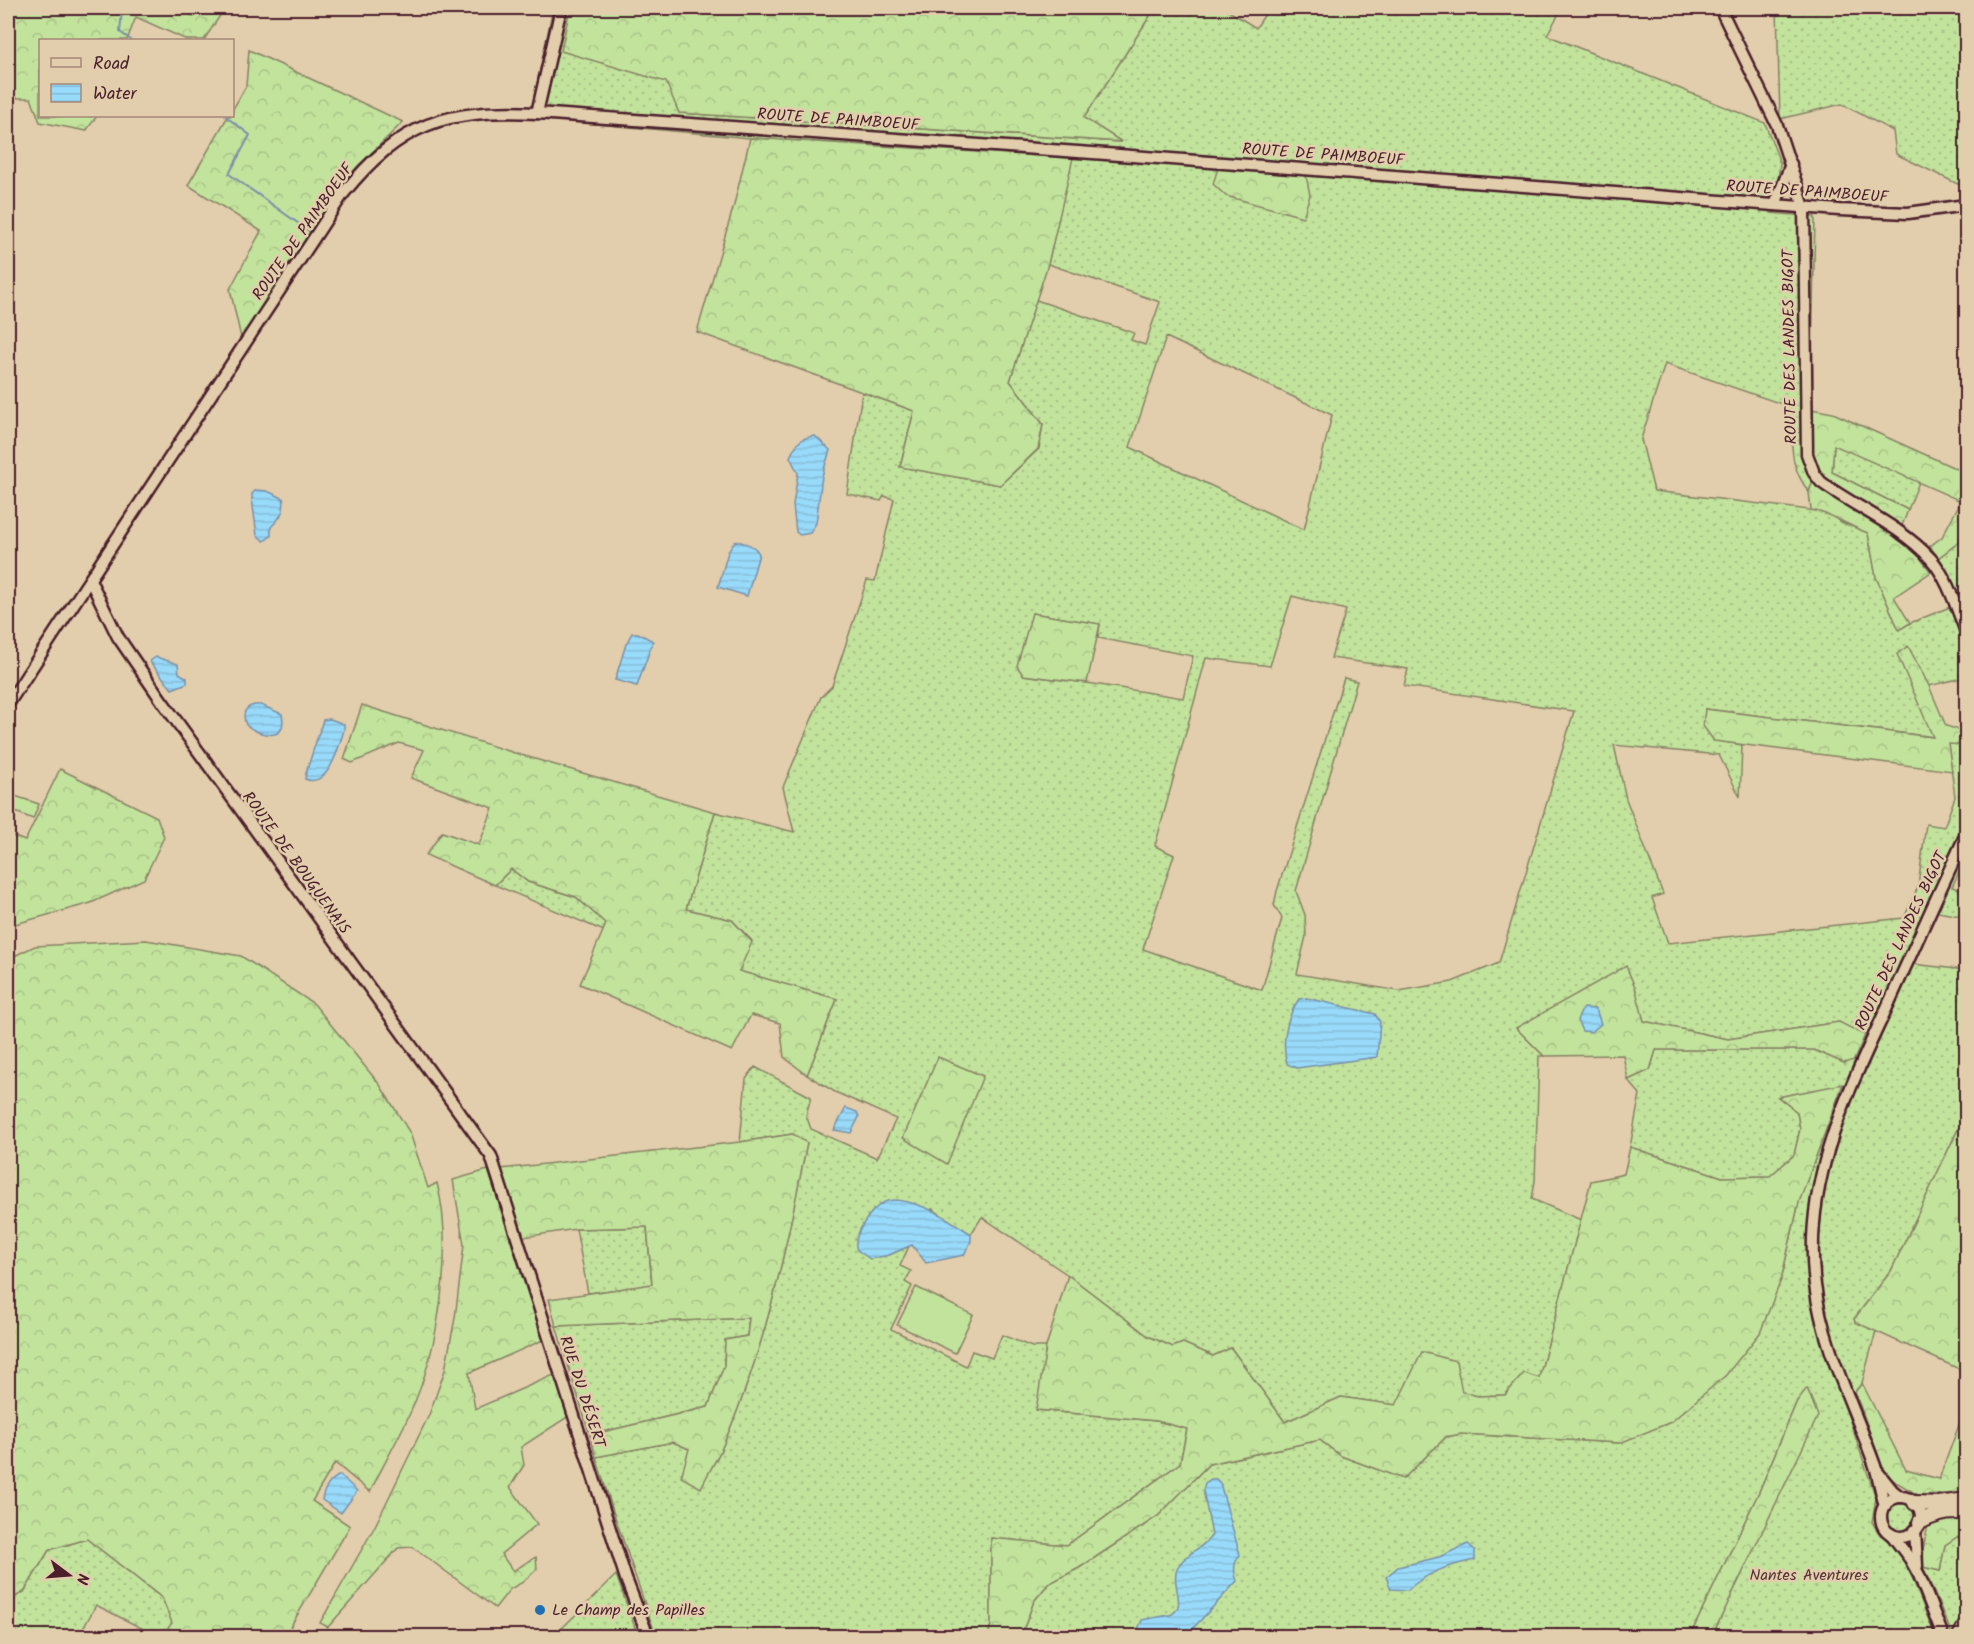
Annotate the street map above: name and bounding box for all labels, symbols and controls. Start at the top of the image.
legend [39,39,234,117]
text: Road [93,50,130,79]
text: Water [93,80,138,109]
street label: ROUTE DE PAIMBOEUF [756,102,922,138]
street label: ROUTE DE PAIMBOEUF [1241,137,1407,173]
street label: ROUTE DE PAIMBOEUF [246,157,361,306]
street label: ROUTE DE PAIMBOEUF [1725,174,1891,210]
street label: ROUTE DES LANDES BIGOT [1776,248,1804,445]
street label: ROUTE DE BOUGUENAIS [235,786,357,940]
street label: ROUTE DES LANDES BIGOT [1848,846,1954,1035]
street label: RUE DU DÉSERT [552,1333,612,1453]
north arrow [39,1545,99,1605]
park label: Nantes Aventures [1750,1563,1869,1588]
text: N [69,1570,95,1587]
place label: Le Champ des Papilles [552,1598,705,1623]
marker: Le Champ des Papilles [533,1603,547,1617]

